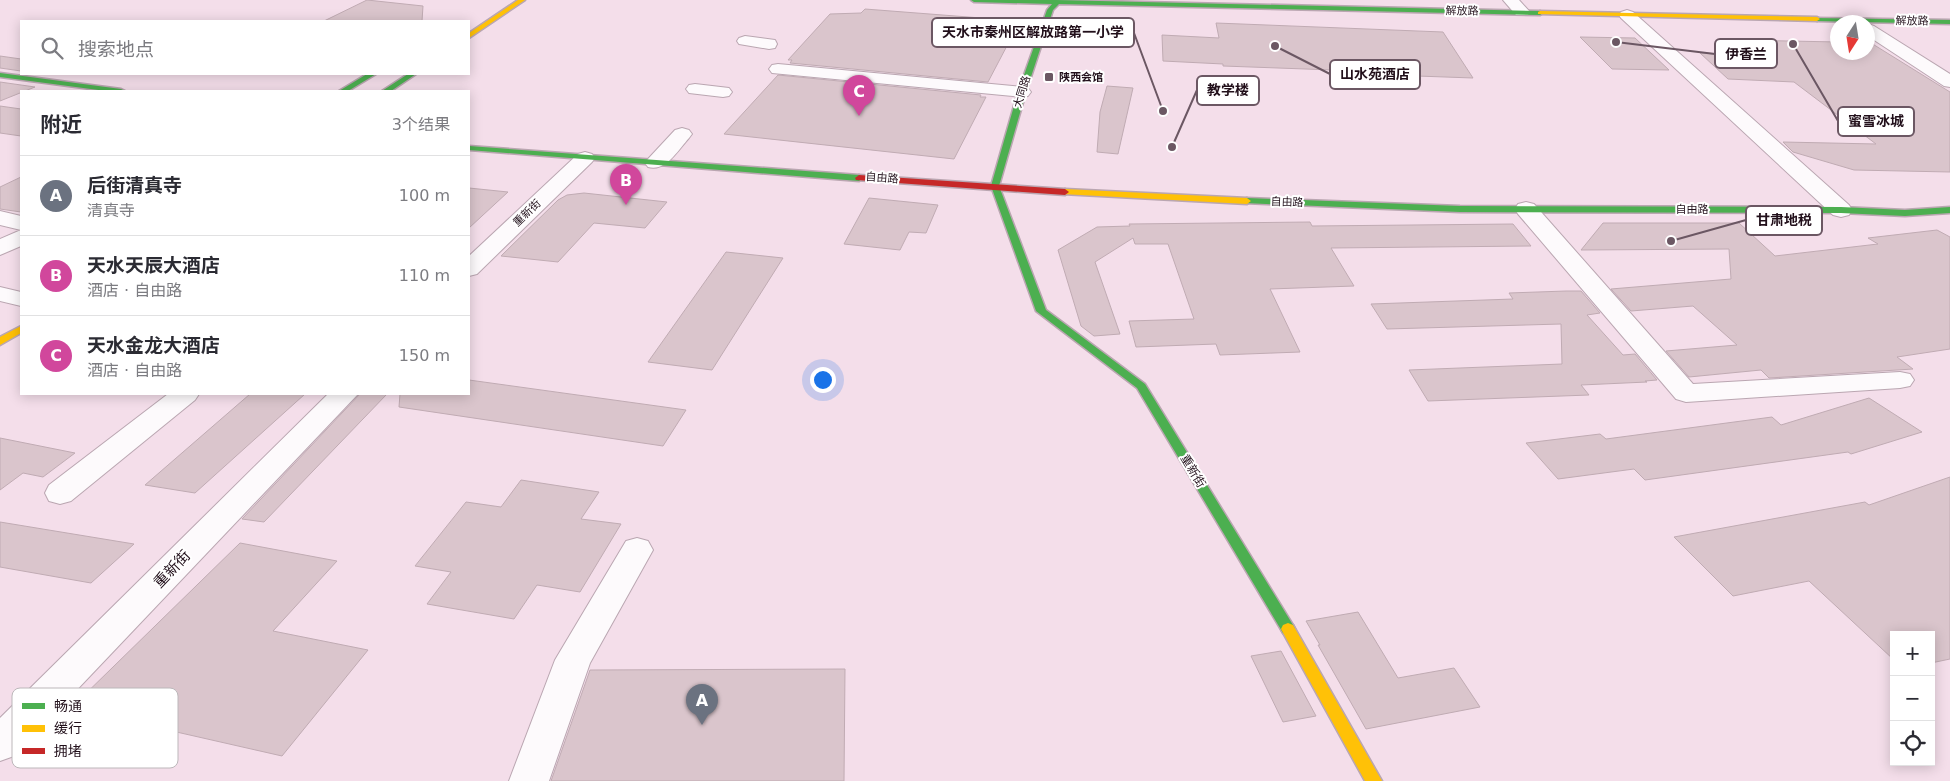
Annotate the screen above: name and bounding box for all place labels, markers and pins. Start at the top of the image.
callout: 天水市秦州区解放路第一小学 [932,18,1134,47]
callout: 伊香兰 [1715,39,1777,68]
callout: 山水苑酒店 [1330,60,1420,89]
marker: 陕西会馆 [1043,71,1055,83]
place label: 陕西会馆 [1059,71,1103,84]
pin: C [843,75,875,116]
callout: 教学楼 [1197,76,1259,105]
callout: 蜜雪冰城 [1838,107,1914,136]
pin: B [610,164,642,205]
callout: 甘肃地税 [1746,206,1822,235]
pin: A [686,684,718,725]

